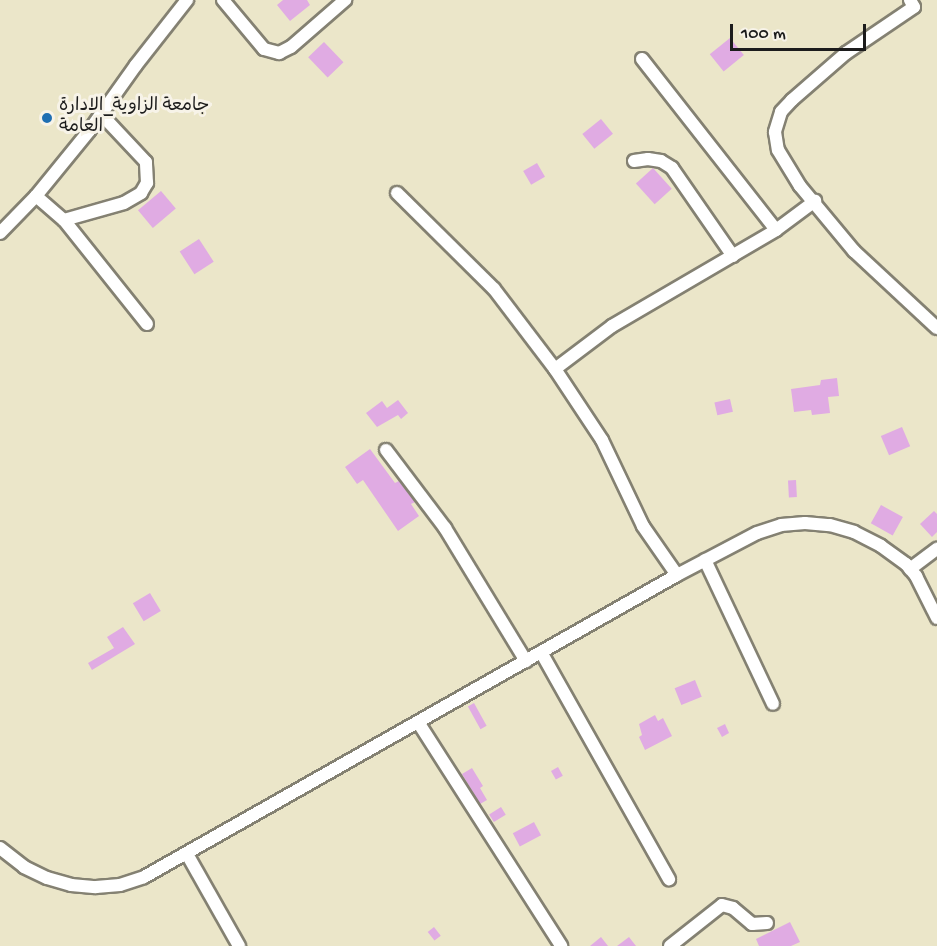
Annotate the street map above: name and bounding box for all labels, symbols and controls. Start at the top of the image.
scale bar [733,12,870,50]
text: 100 m [741,24,786,45]
place label: جامعة الزاوية_الادارة العامة [59,97,209,140]
marker: جامعة الزاوية_الادارة العامة [40,111,54,125]

